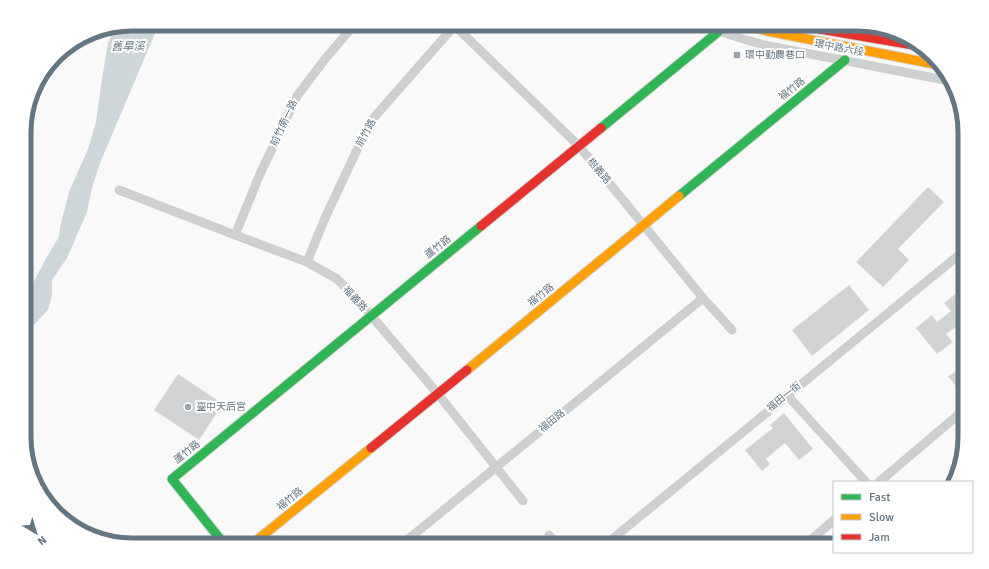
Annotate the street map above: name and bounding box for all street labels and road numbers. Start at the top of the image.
street label: 環中路六段 [813,37,865,59]
street label: 福竹路 [777,75,807,103]
street label: 前竹南一路 [268,98,300,148]
street label: 前竹路 [353,117,379,149]
street label: 樹義路 [585,156,613,186]
street label: 蘆竹路 [423,233,453,261]
street label: 福竹路 [526,281,556,309]
street label: 福義路 [340,284,370,314]
street label: 福田一街 [765,380,803,414]
street label: 福田路 [537,407,567,435]
street label: 蘆竹路 [172,438,202,466]
street label: 福竹路 [275,485,305,513]

